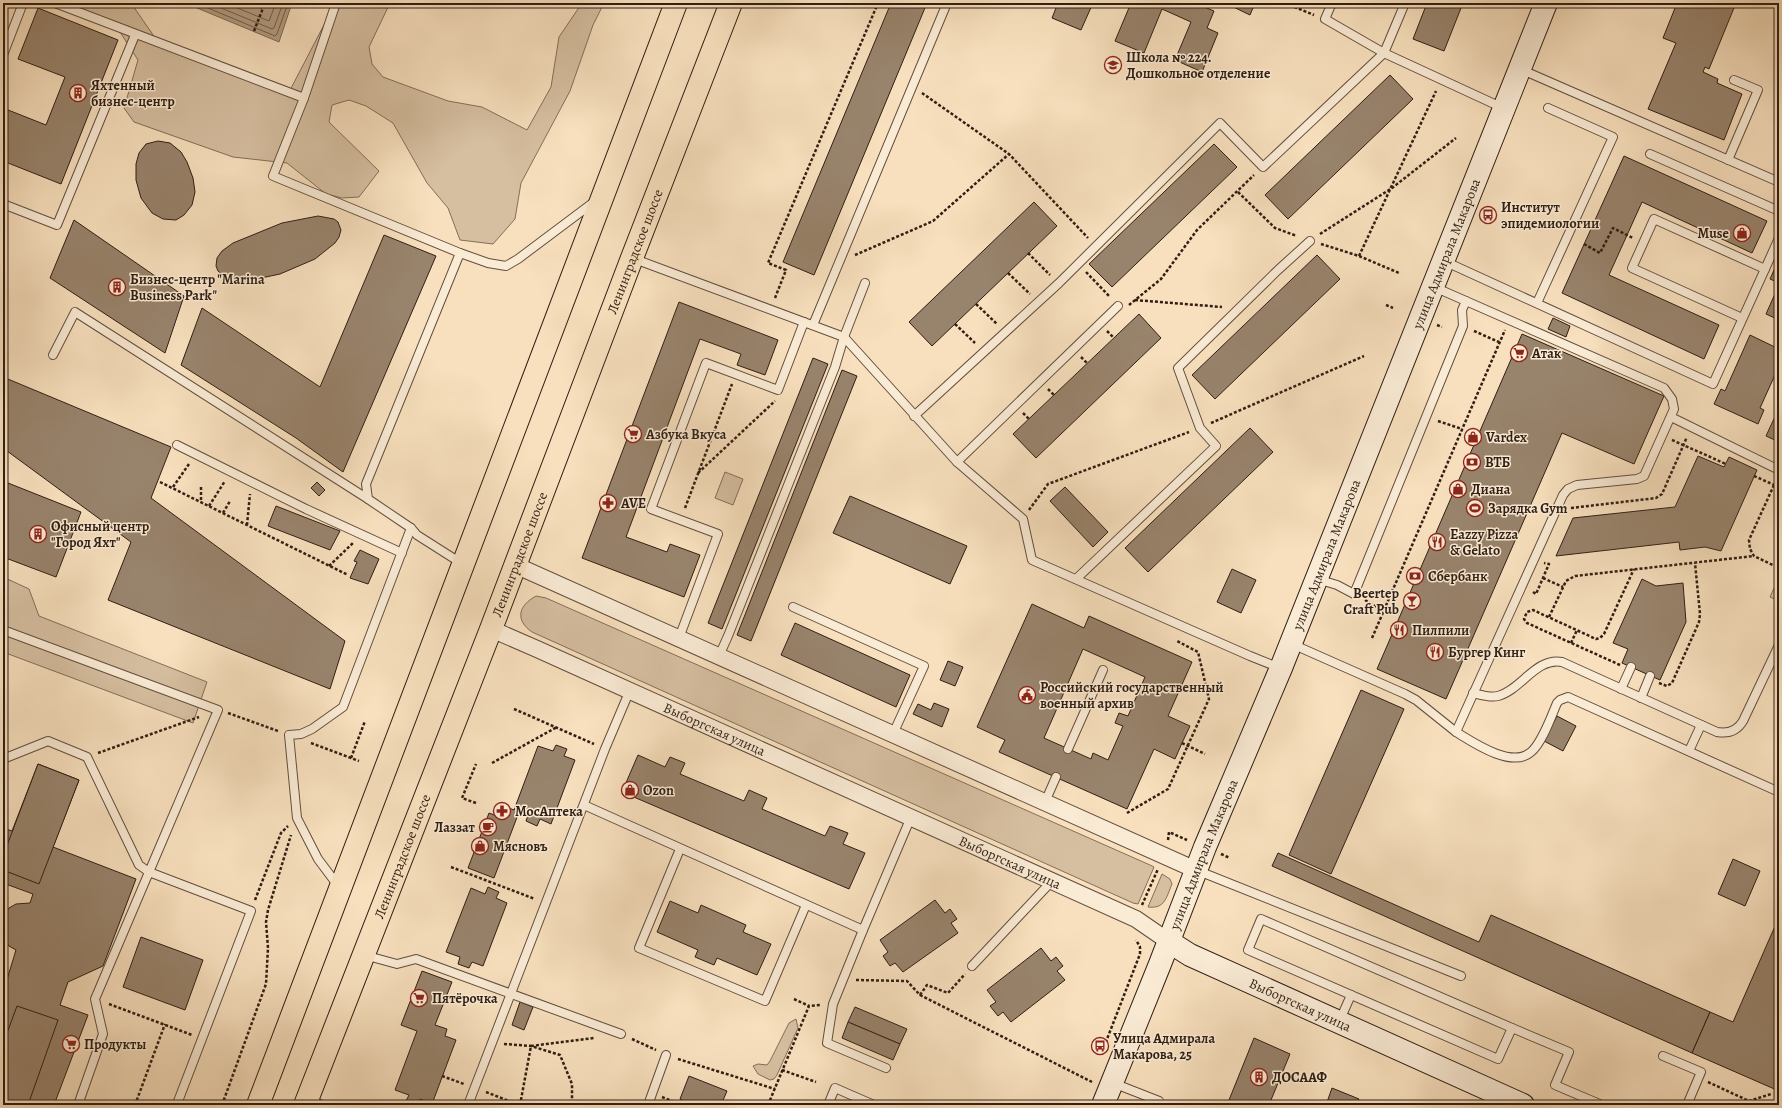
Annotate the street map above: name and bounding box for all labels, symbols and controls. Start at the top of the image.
place label: Школа № 224. Дошкольное отделение [1126,48,1271,83]
school or university icon: Школа № 224. Дошкольное отделение [1103,55,1123,75]
place label: Яхтенный бизнес-центр [91,76,175,111]
building icon: Яхтенный бизнес-центр [68,83,88,103]
street label: улица Адмирала Макарова [1407,175,1485,333]
street label: Ленинградское шоссе [602,186,667,317]
place label: Институт эпидемиологии [1501,198,1599,233]
bus stop icon: Институт эпидемиологии [1478,205,1498,225]
shop icon: Muse [1732,223,1752,243]
place label: Muse [1698,224,1730,243]
place label: Бизнес-центр "Marina Business Park" [130,270,265,305]
building icon: Бизнес-центр "Marina Business Park" [107,277,127,297]
supermarket icon: Атак [1509,343,1529,363]
place label: Атак [1531,344,1562,363]
supermarket icon: Азбука Вкуса [623,424,643,444]
place label: Азбука Вкуса [645,425,727,444]
shop icon: Vardex [1463,427,1483,447]
place label: Vardex [1485,428,1527,447]
bank icon: ВТБ [1462,452,1482,472]
place label: ВТБ [1485,453,1511,472]
street label: улица Адмирала Макарова [1287,476,1365,634]
shop icon: Диана [1448,479,1468,499]
place label: Диана [1471,480,1511,499]
street label: Ленинградское шоссе [487,489,552,619]
pharmacy icon: AVE [598,493,618,513]
place label: AVE [620,494,646,513]
sports icon: Зарядка Gym [1465,498,1485,518]
place label: Зарядка Gym [1488,499,1568,518]
place label: Офисный центр "Город Яхт" [51,517,150,552]
building icon: Офисный центр "Город Яхт" [28,524,48,544]
place label: Eazzy Pizza & Gelato [1450,525,1519,560]
restaurant icon: Eazzy Pizza & Gelato [1427,532,1447,552]
bank icon: Сбербанк [1405,566,1425,586]
place label: Сбербанк [1428,567,1488,586]
place label: Beertep Craft Pub [1344,584,1399,619]
bar icon: Beertep Craft Pub [1402,591,1422,611]
restaurant icon: Пилпили [1389,620,1409,640]
place label: Пилпили [1412,621,1469,640]
restaurant icon: Бургер Кинг [1425,642,1445,662]
place label: Бургер Кинг [1448,643,1525,662]
place label: Российский государственный военный архив [1040,678,1224,713]
public building icon: Российский государственный военный архив [1017,685,1037,705]
street label: Выборгская улица [661,698,769,761]
street label: улица Адмирала Макарова [1164,776,1242,933]
shop icon: Ozon [620,780,640,800]
place label: Ozon [643,781,674,800]
street label: Ленинградское шоссе [369,791,435,921]
pharmacy icon: МосАптека [492,801,512,821]
place label: МосАптека [515,802,583,821]
cafe icon: Лаззат [478,817,498,837]
place label: Лаззат [434,818,476,837]
street label: Выборгская улица [956,831,1065,894]
shop icon: Мясновъ [470,836,490,856]
place label: Мясновъ [493,837,548,856]
street label: Выборгская улица [1246,973,1355,1036]
supermarket icon: Пятёрочка [409,988,429,1008]
place label: Пятёрочка [432,989,498,1008]
place label: Улица Адмирала Макарова, 25 [1113,1029,1215,1064]
supermarket icon: Продукты [61,1034,81,1054]
place label: Продукты [84,1035,146,1054]
bus stop icon: Улица Адмирала Макарова, 25 [1090,1036,1110,1056]
building icon: ДОСААФ [1249,1067,1269,1087]
place label: ДОСААФ [1272,1068,1327,1087]

